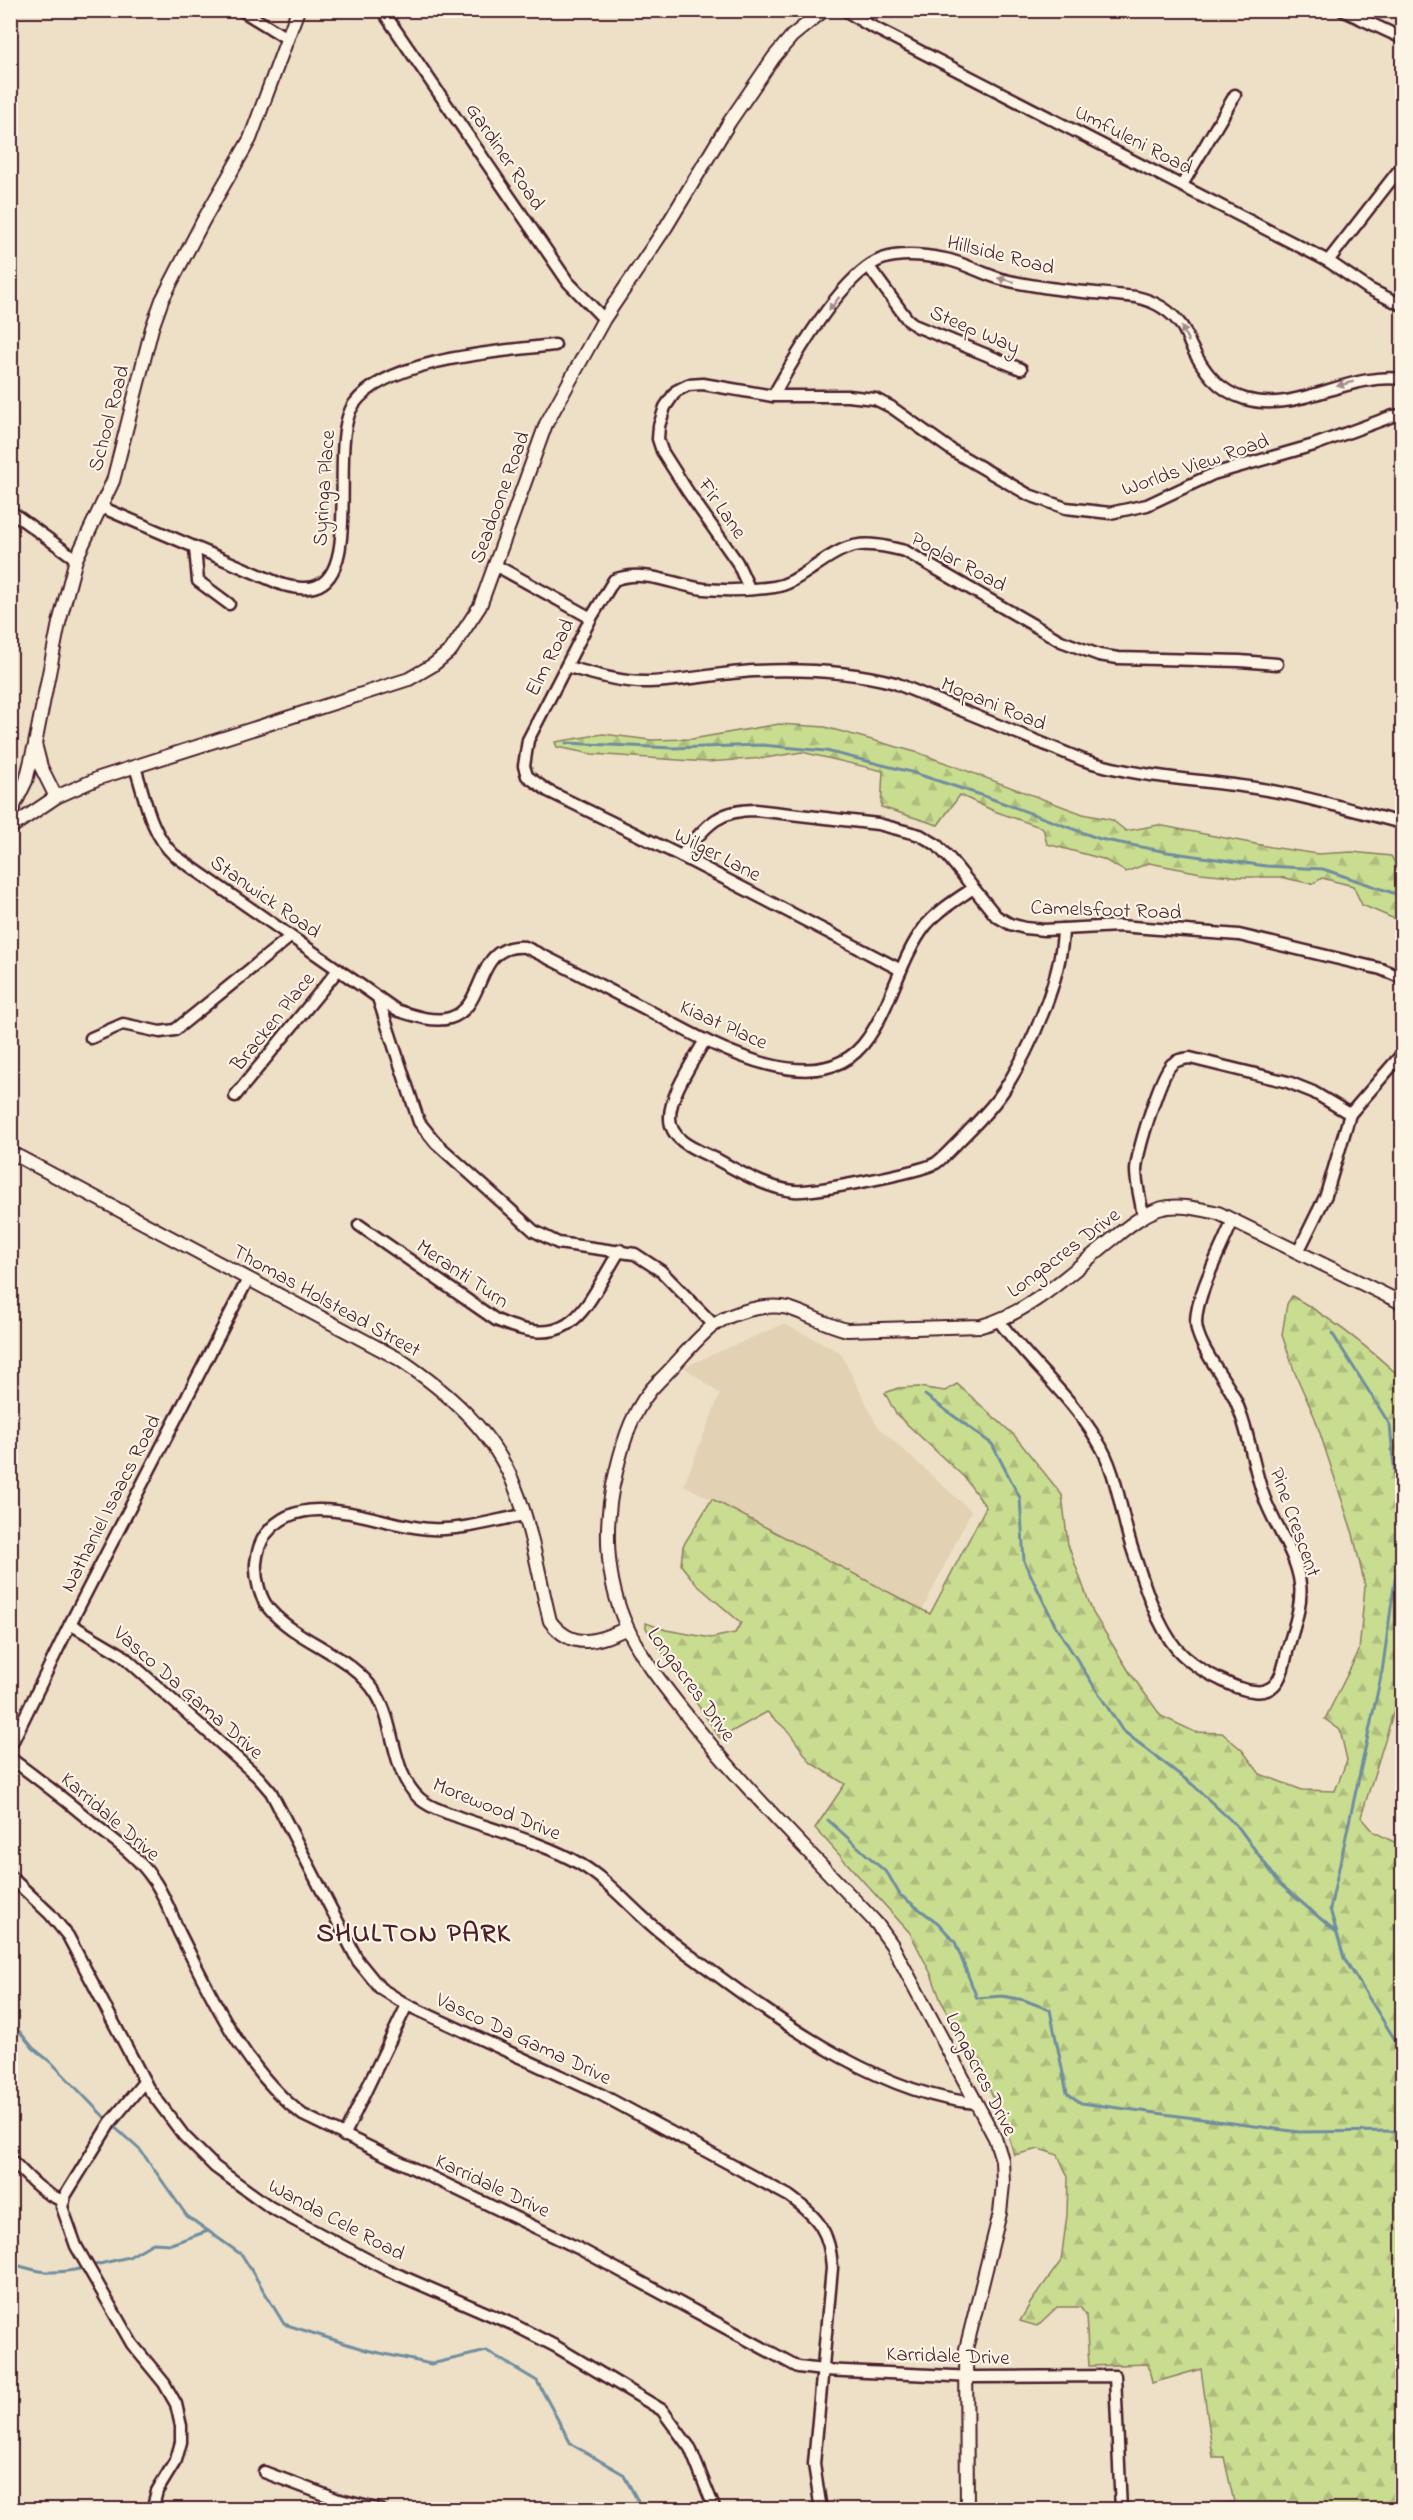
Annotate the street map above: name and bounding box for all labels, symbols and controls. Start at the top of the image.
street label: Gardiner Road [457,97,552,217]
street label: Umfuleni Road [1069,98,1198,184]
street label: Hillside Road [944,228,1058,284]
one-way arrow [997,274,1015,284]
one-way arrow [828,296,840,311]
street label: Steep Way [924,298,1024,365]
one-way arrow [1180,325,1189,342]
street label: School Road [81,362,139,475]
one-way arrow [1336,380,1354,389]
street label: Seadoone Road [463,427,539,568]
street label: Worlds View Road [1118,427,1273,505]
street label: Syringa Place [306,428,346,547]
street label: Fir Lane [689,472,753,546]
street label: Poplar Road [905,525,1012,601]
street label: Elm Road [518,614,583,702]
street label: Mopani Road [936,670,1051,740]
street label: Wilger Lane [667,821,766,893]
street label: Stanwick Road [203,848,327,947]
street label: Camelsfoot Road [1030,893,1182,929]
street label: Bracken Place [224,966,323,1079]
street label: Kiaat Place [674,993,773,1059]
street label: Longacres Drive [1001,1201,1129,1308]
street label: Meranti Turn [410,1233,514,1317]
street label: Thomas Holstead Street [226,1237,426,1366]
street label: Nathaniel Isaacs Road [54,1410,170,1598]
street label: Pine Crescent [1261,1464,1328,1581]
street label: Vasco Da Gama Drive [105,1619,270,1768]
street label: Longacres Drive [637,1622,742,1750]
street label: Karridale Drive [53,1766,167,1870]
street label: Morewood Drive [428,1770,565,1849]
district label: SHULTON PARK [317,1915,511,1954]
street label: Vasco Da Gama Drive [430,1986,616,2094]
street label: Longacres Drive [934,2008,1024,2143]
street label: Karridale Drive [430,2147,555,2227]
street label: Wanda Cele Road [262,2172,410,2270]
street label: Karridale Drive [886,2340,1011,2374]

